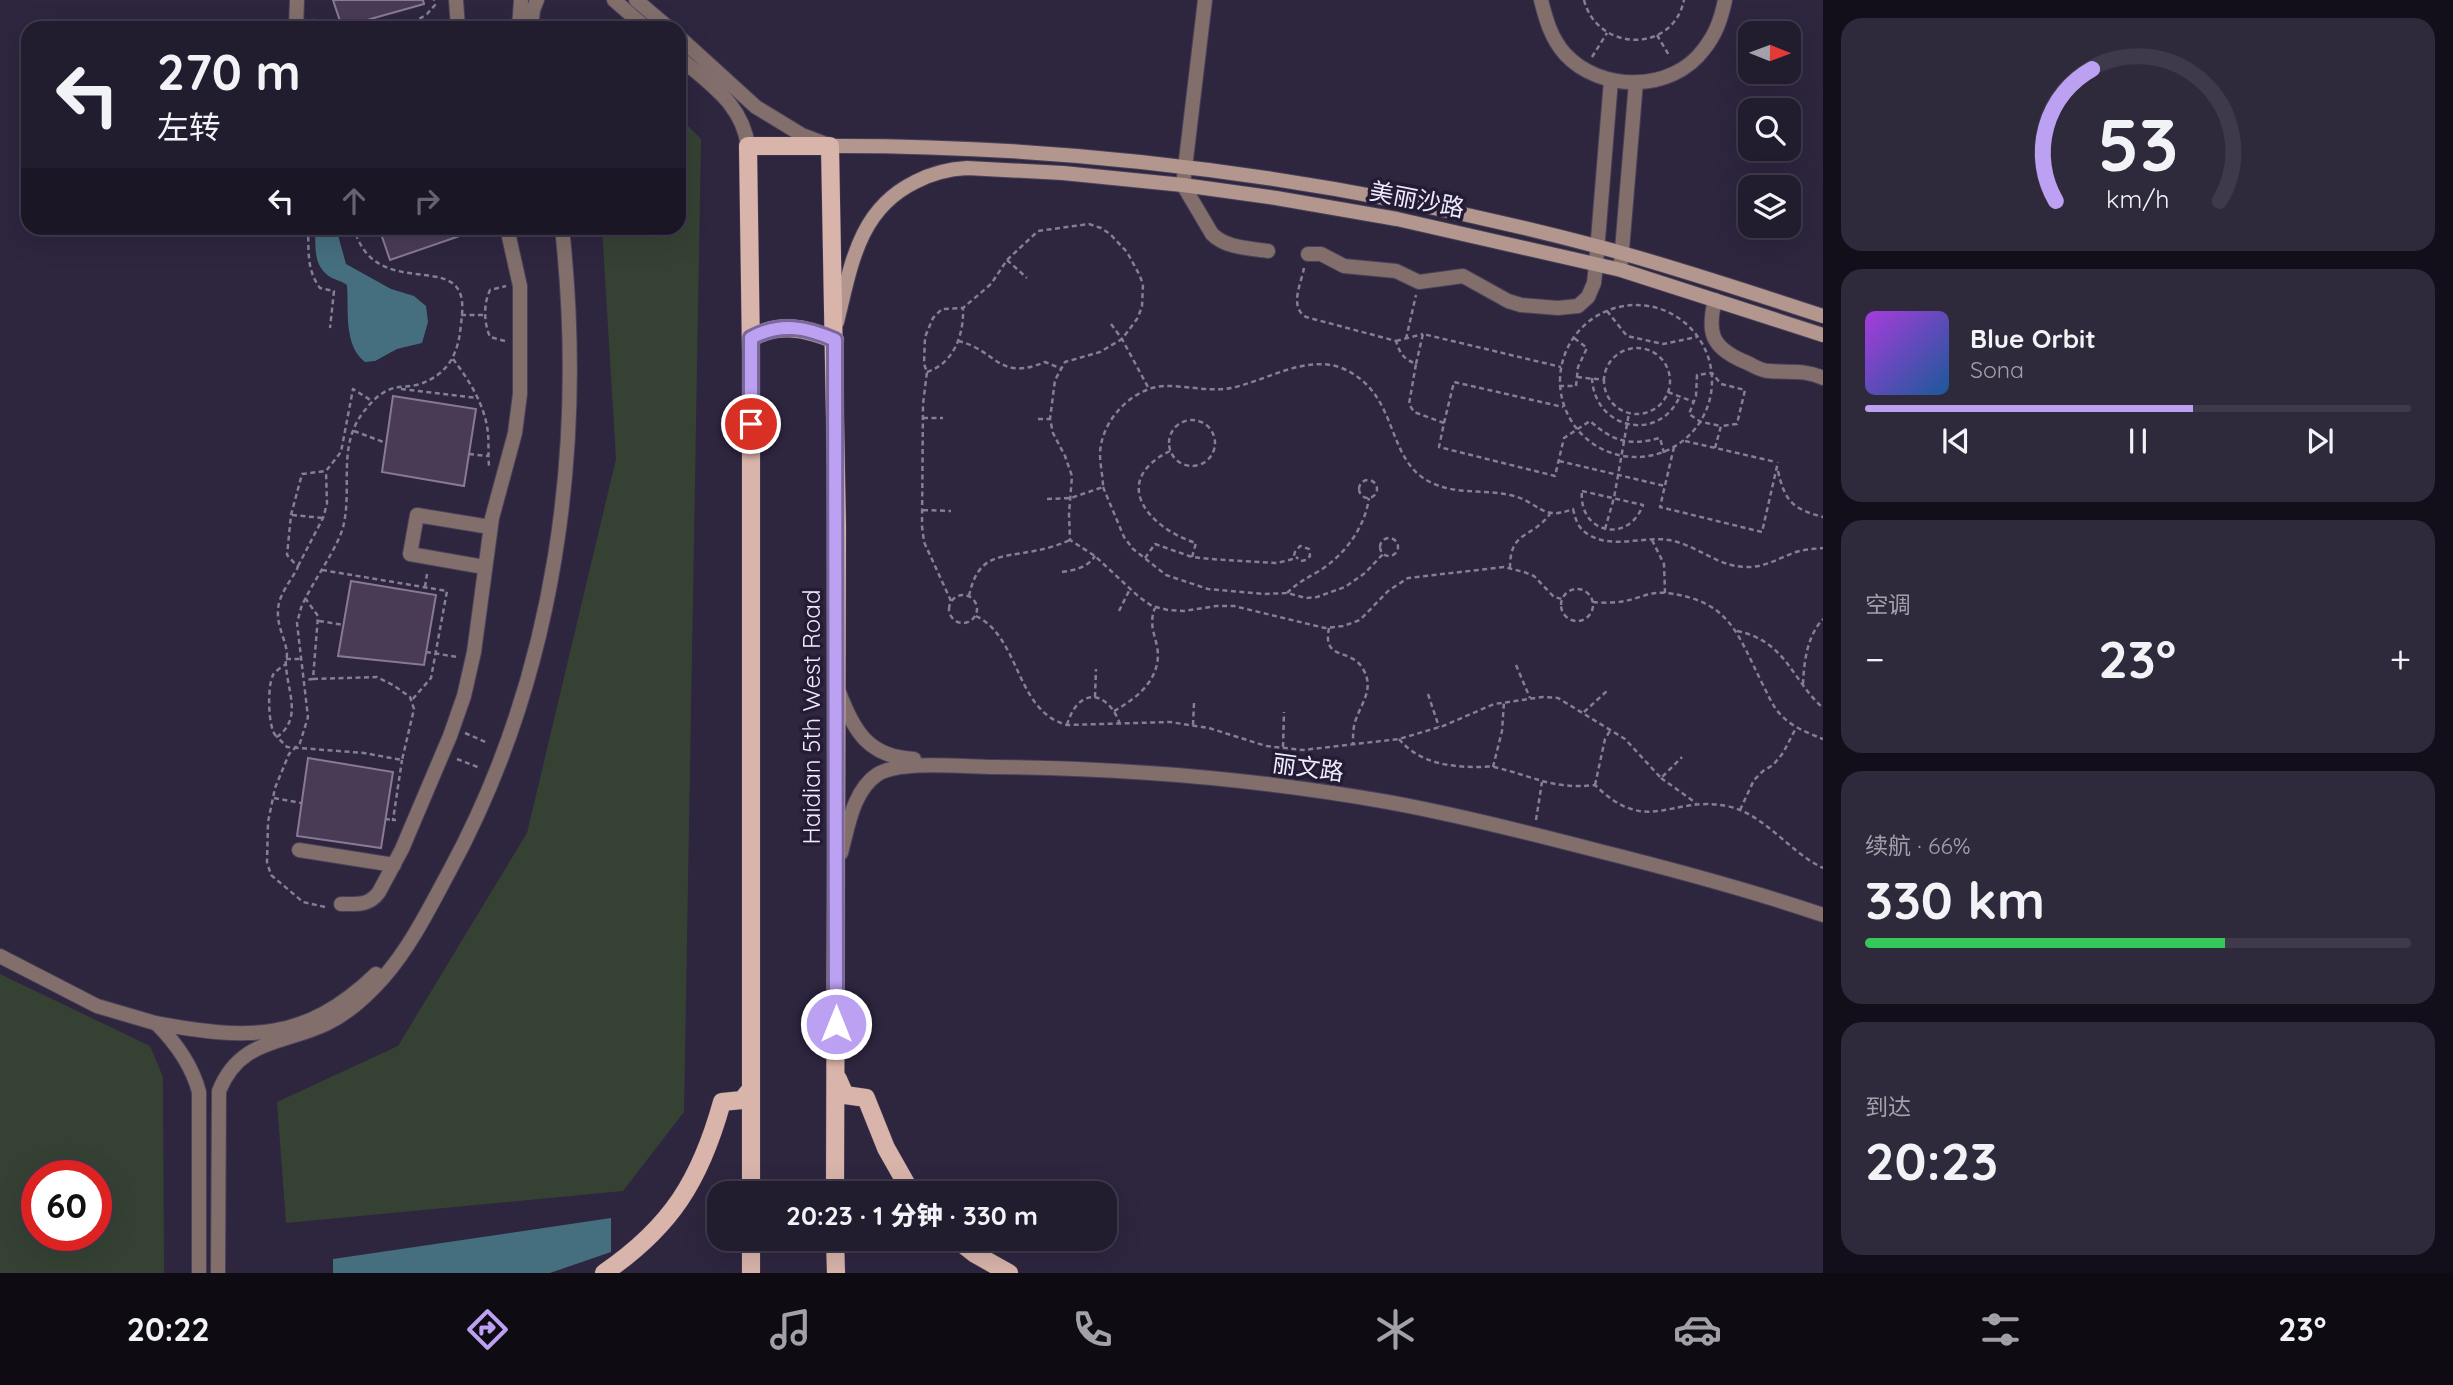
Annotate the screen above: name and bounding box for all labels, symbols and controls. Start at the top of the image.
north arrow [1738,21,1801,84]
map controls [1738,21,1801,238]
text: 270 m [157,41,301,102]
icon: left [42,49,133,140]
button: search [1738,98,1801,161]
text: 53 [2097,98,2179,189]
text: 左转 [157,107,221,147]
street label: 美丽沙路 [1367,175,1467,223]
button: layers [1738,175,1801,238]
icon: left [262,182,300,220]
icon: ahead [335,182,373,220]
icon: right [408,182,446,220]
text: km/h [2106,182,2170,213]
text: Blue Orbit [1970,322,2096,355]
text: Sona [1970,355,2024,384]
pin [721,394,781,454]
icon: arrive [732,405,770,443]
icon: previous [1937,422,1975,460]
icon: pause [2119,422,2157,460]
icon: next [2301,422,2339,460]
street label: Haidian 5th West Road [796,590,826,844]
text: 空调 [1865,590,1911,619]
text: 23° [2098,626,2176,691]
text: − [1865,635,1885,683]
text: + [2390,635,2411,683]
street label: 丽文路 [1270,747,1346,787]
text: 续航 · 66% [1865,831,1971,860]
text: 330 km [1865,867,2045,932]
position arrow [799,987,873,1061]
text: 到达 [1865,1092,1911,1121]
text: 20:23 [1865,1128,1998,1193]
speed limit sign: 60 [21,1160,112,1251]
text: 20:23 · 1 分钟 · 330 m [786,1199,1038,1232]
icon: directions [463,1305,512,1354]
icon: music [766,1305,815,1354]
icon: phone [1068,1305,1117,1354]
icon: climate [1371,1305,1420,1354]
icon: car [1673,1305,1722,1354]
icon: filters [1976,1305,2025,1354]
text: 20:22 [127,1309,210,1349]
text: 23° [2278,1309,2326,1349]

